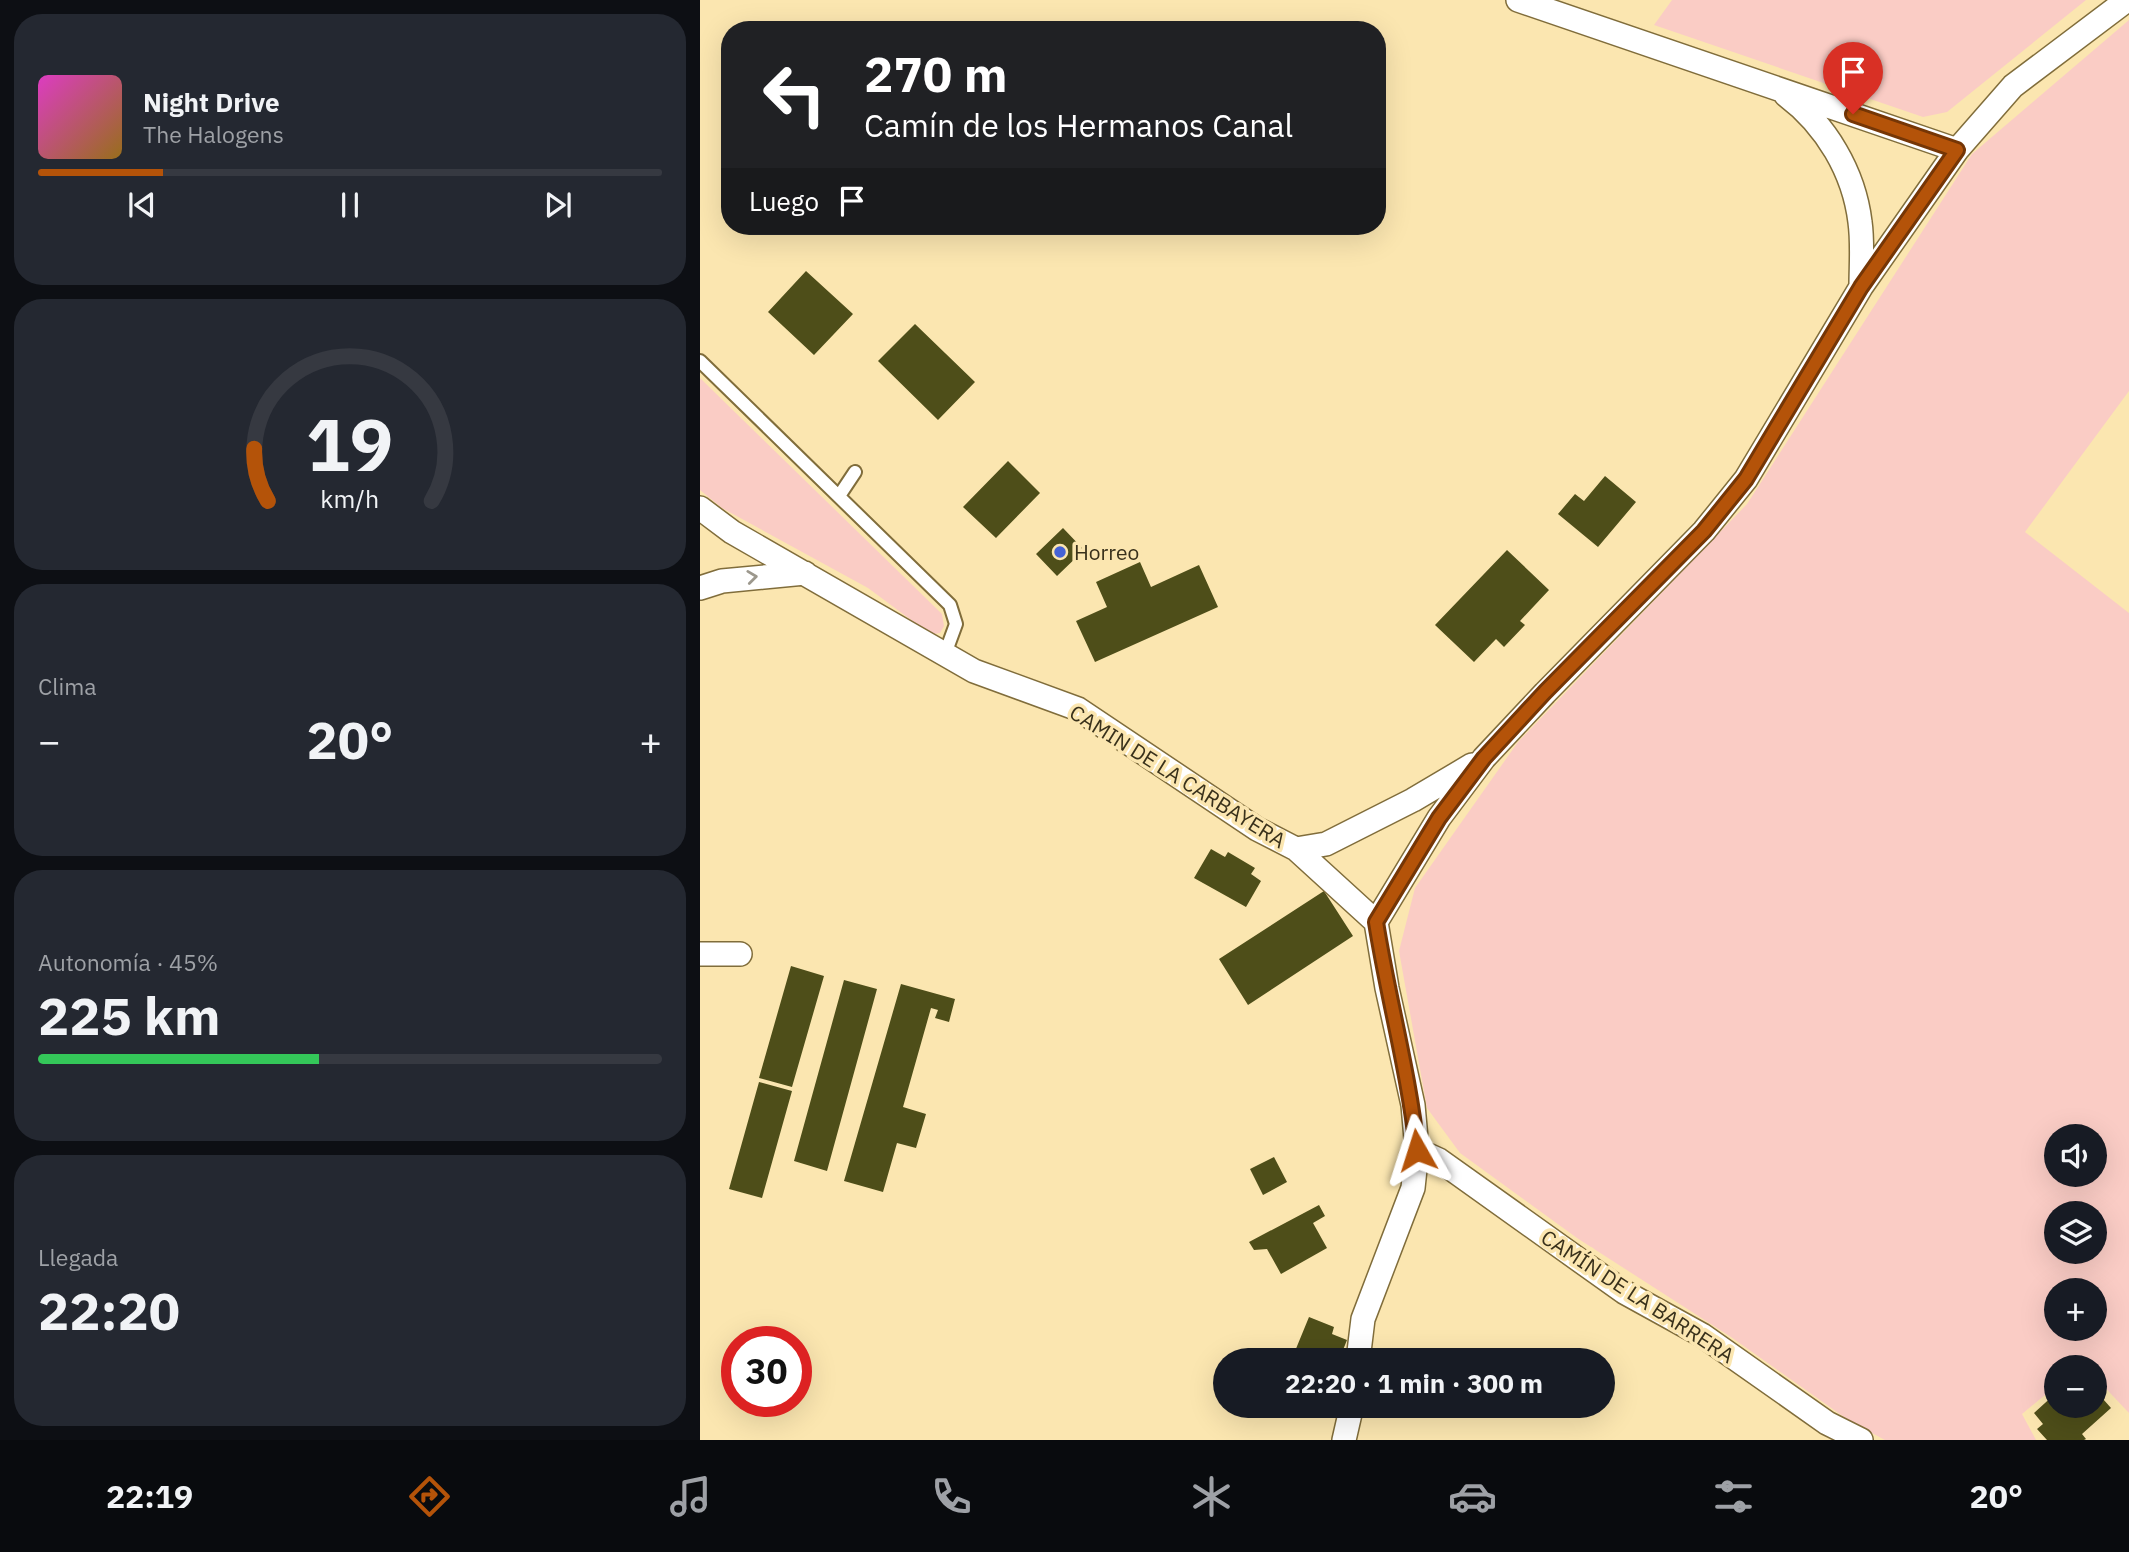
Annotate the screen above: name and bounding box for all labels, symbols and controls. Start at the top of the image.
text: 270 m [864,42,1008,105]
pin [1823,42,1883,114]
icon: left [749,49,840,140]
icon: arrive [1834,53,1872,91]
text: Night Drive [143,85,280,119]
text: Camín de los Hermanos Canal [864,104,1293,146]
text: The Halogens [143,119,284,149]
icon: arrive [833,182,871,220]
text: Luego [749,184,819,218]
icon: previous [123,186,161,224]
icon: pause [331,186,369,224]
icon: next [539,186,577,224]
text: 19 [306,396,394,491]
text: km/h [321,482,379,515]
place label: Horreo [1074,538,1139,566]
marker: Horreo [1052,544,1068,560]
one-way arrow [746,570,758,585]
text: Clima [38,671,97,701]
street label: CAMIN DE LA CARBAYERA [1065,698,1291,854]
text: 20° [307,706,393,773]
text: − [38,716,61,765]
text: + [639,716,662,765]
text: Autonomía · 45% [38,947,218,977]
text: 225 km [38,982,220,1049]
position arrow [1380,1113,1454,1187]
map controls [2044,1124,2107,1418]
button: sound [2044,1124,2107,1187]
button: layers [2044,1201,2107,1264]
street label: CAMÍN DE LA BARRERA [1536,1223,1740,1369]
text: Llegada [38,1242,118,1272]
text: 22:20 [38,1277,180,1344]
button: + [2044,1278,2107,1341]
speed limit sign: 30 [721,1326,812,1417]
button: − [2044,1355,2107,1418]
text: 22:20 · 1 min · 300 m [1285,1366,1543,1400]
icon: directions [405,1472,454,1521]
icon: music [666,1472,715,1521]
icon: phone [927,1472,976,1521]
icon: climate [1187,1472,1236,1521]
icon: car [1448,1472,1497,1521]
icon: filters [1709,1472,1758,1521]
text: 22:19 [106,1475,193,1517]
text: 20° [1970,1475,2023,1517]

